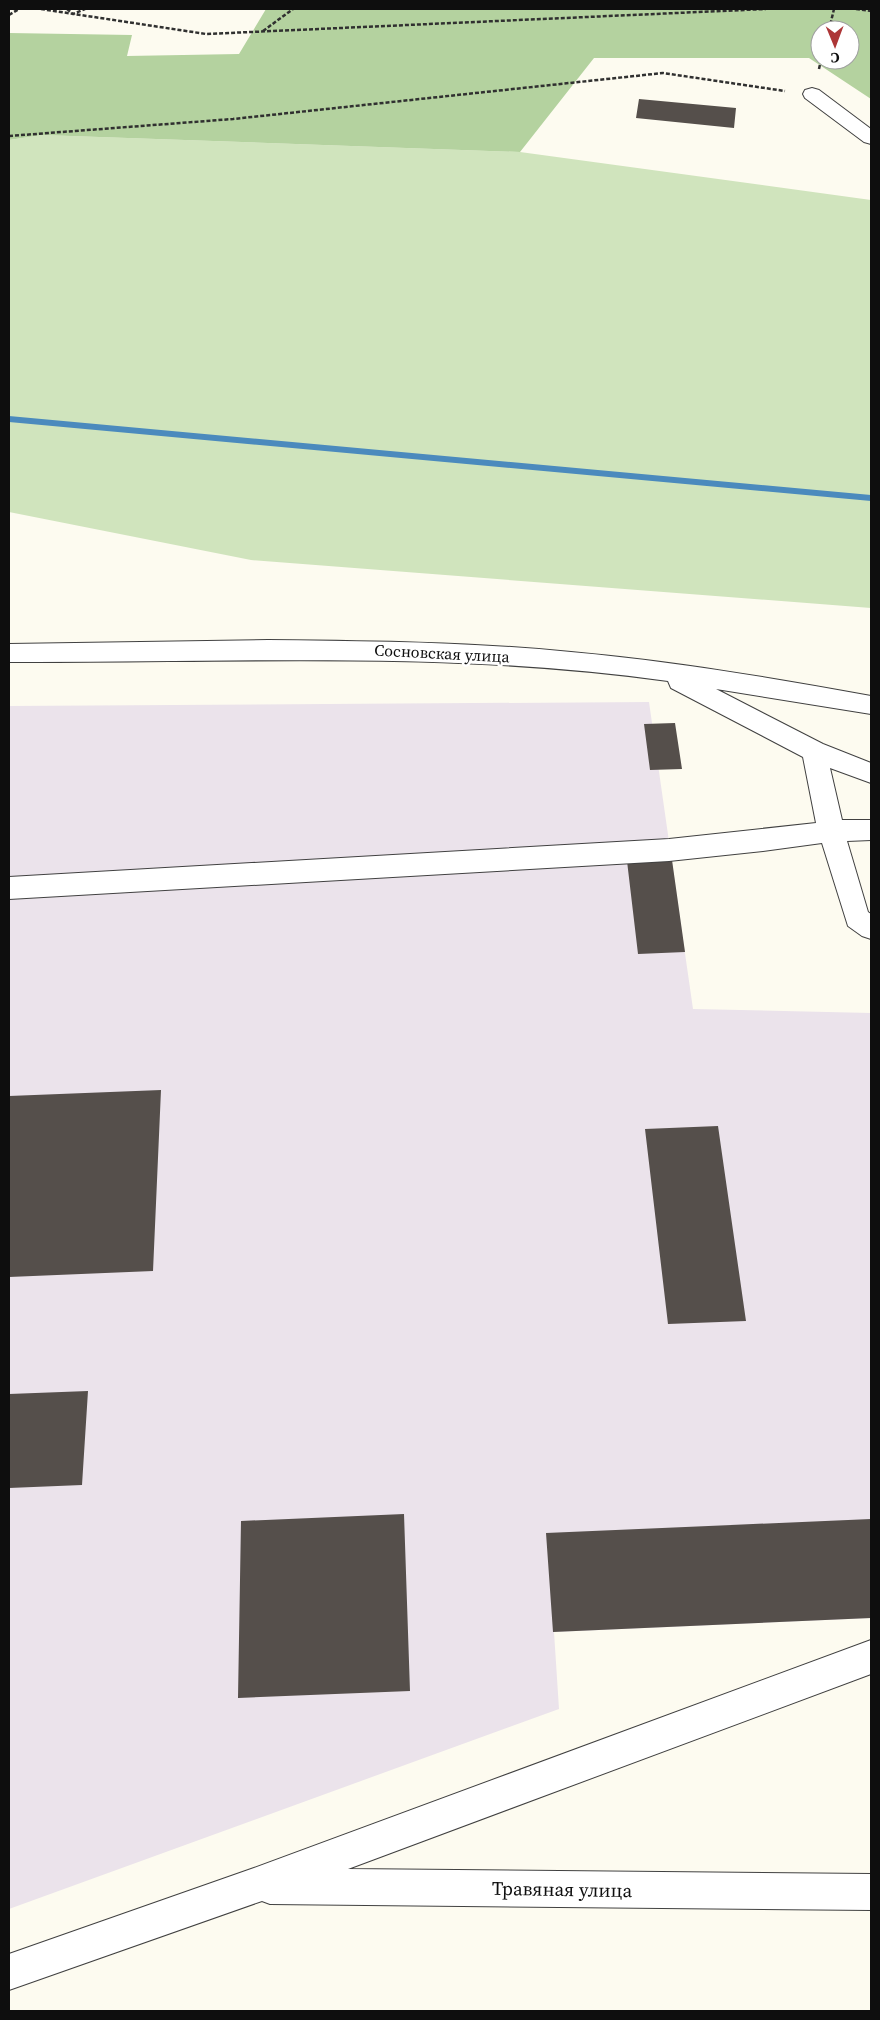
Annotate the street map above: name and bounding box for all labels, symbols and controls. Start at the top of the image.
north arrow [810,20,860,70]
text: С [830,48,840,68]
street label: Сосновская улица [374,638,511,668]
street label: Травяная улица [492,1875,633,1903]

